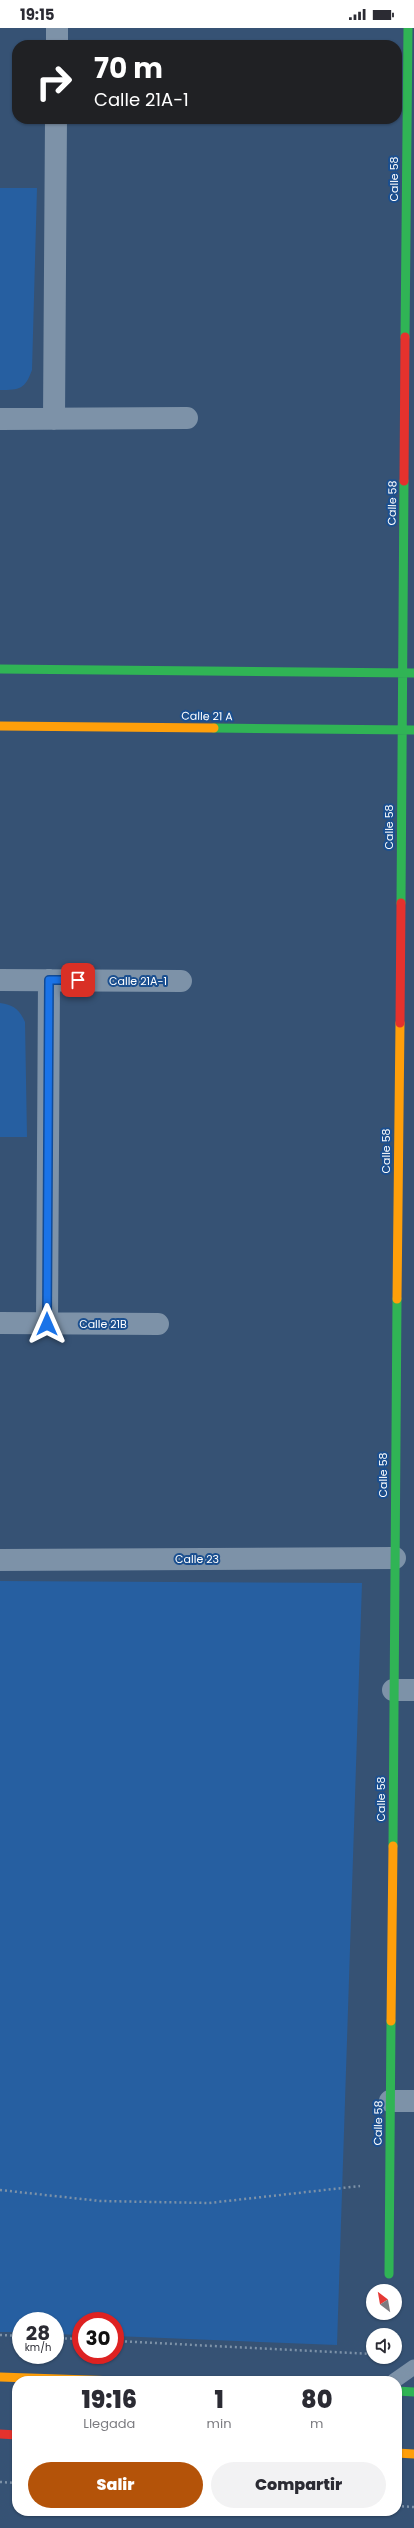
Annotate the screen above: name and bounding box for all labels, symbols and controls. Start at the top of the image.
text: 19:15 [20,4,55,25]
text: 70 m [94,49,163,88]
icon: right [28,56,80,108]
text: Calle 21A-1 [94,87,189,112]
street label: Calle 58 [386,156,402,201]
street label: Calle 58 [384,480,400,526]
street label: Calle 21 A [181,708,233,724]
street label: Calle 58 [381,804,397,849]
pin [61,963,95,997]
icon: arrive [67,969,89,991]
street label: Calle 21A-1 [109,973,167,989]
street label: Calle 58 [378,1128,394,1173]
position arrow [26,1303,68,1345]
street label: Calle 21B [79,1316,127,1332]
street label: Calle 58 [375,1452,391,1497]
street label: Calle 23 [175,1551,219,1567]
street label: Calle 58 [373,1776,389,1821]
street label: Calle 58 [370,2100,386,2146]
north arrow [366,2284,402,2320]
map controls [366,2284,402,2364]
speed limit sign: 30 [72,2312,124,2364]
text: 28 [26,2319,50,2347]
button: sound [366,2328,402,2364]
text: km/h [25,2340,51,2355]
text: 19:16 [82,2383,137,2416]
text: 1 [214,2383,224,2416]
text: 80 [301,2383,332,2416]
text: Llegada [83,2414,135,2433]
text: min [207,2414,232,2433]
text: m [310,2414,323,2433]
button: Salir [28,2462,203,2508]
button: Compartir [211,2462,386,2508]

